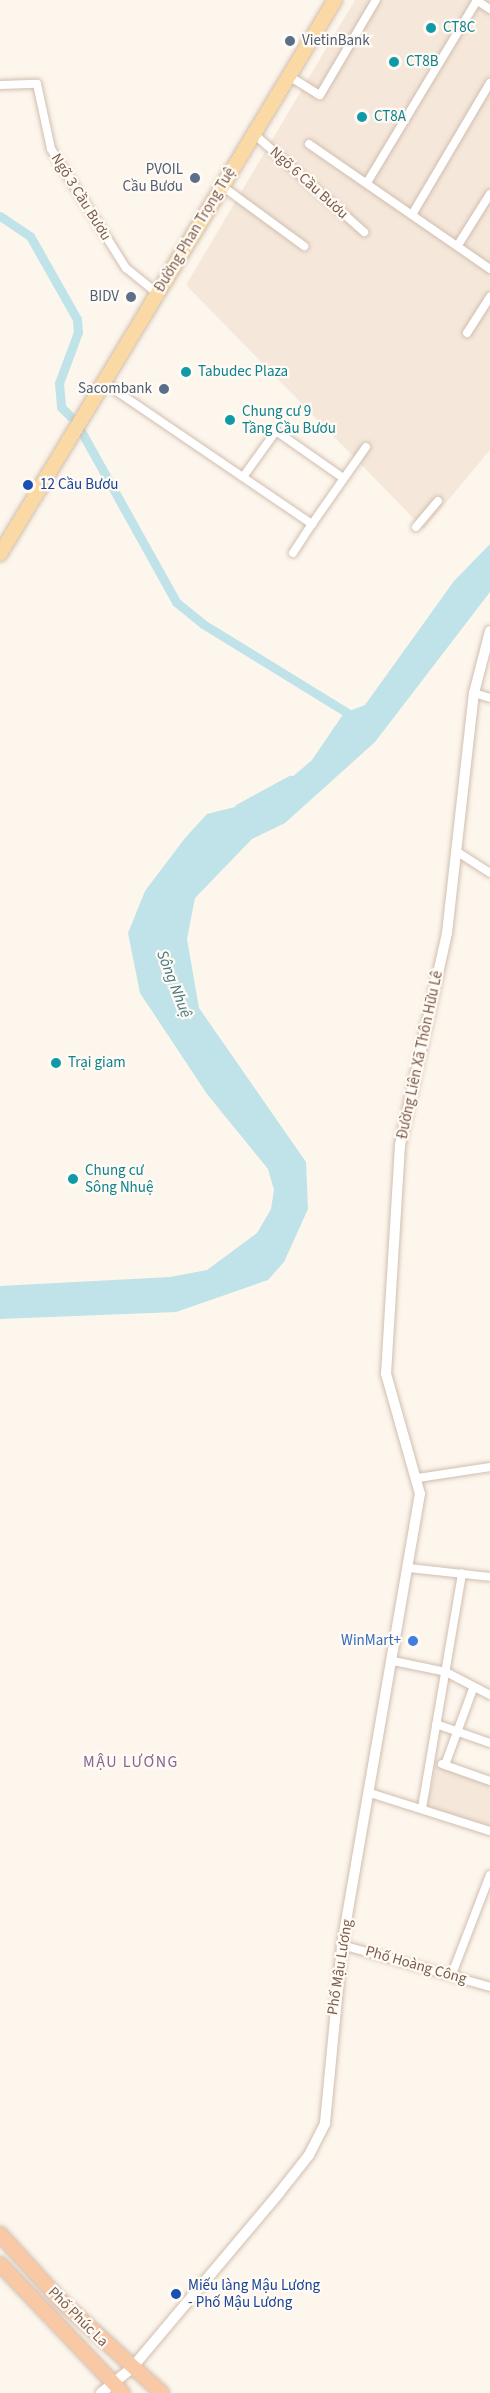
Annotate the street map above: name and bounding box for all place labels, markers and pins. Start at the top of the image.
place label: CT8C [443,19,475,37]
marker: CT8C [424,21,438,35]
place label: VietinBank [302,32,370,50]
marker: VietinBank [283,34,297,48]
place label: CT8B [406,53,439,71]
marker: CT8B [387,55,401,69]
place label: CT8A [374,108,406,126]
marker: CT8A [355,110,369,124]
place label: PVOIL Cầu Bươu [122,160,183,195]
marker: PVOIL Cầu Bươu [188,171,202,185]
place label: BIDV [89,288,119,306]
marker: BIDV [124,290,138,304]
place label: Tabudec Plaza [198,363,288,381]
marker: Tabudec Plaza [179,365,193,379]
place label: Sacombank [78,380,152,398]
marker: Sacombank [157,382,171,396]
place label: Chung cư 9 Tầng Cầu Bươu [242,402,336,437]
marker: Chung cư 9 Tầng Cầu Bươu [223,413,237,427]
place label: 12 Cầu Bươu [40,476,118,494]
marker: 12 Cầu Bươu [21,478,35,492]
place label: Trại giam [68,1054,126,1072]
marker: Trại giam [49,1056,63,1070]
place label: Chung cư Sông Nhuệ [85,1161,153,1196]
marker: Chung cư Sông Nhuệ [66,1172,80,1186]
place label: WinMart+ [341,1632,401,1650]
marker: WinMart+ [406,1634,420,1648]
place label: Miếu làng Mậu Lương - Phố Mậu Lương [188,2276,320,2311]
marker: Miếu làng Mậu Lương - Phố Mậu Lương [169,2287,183,2301]

